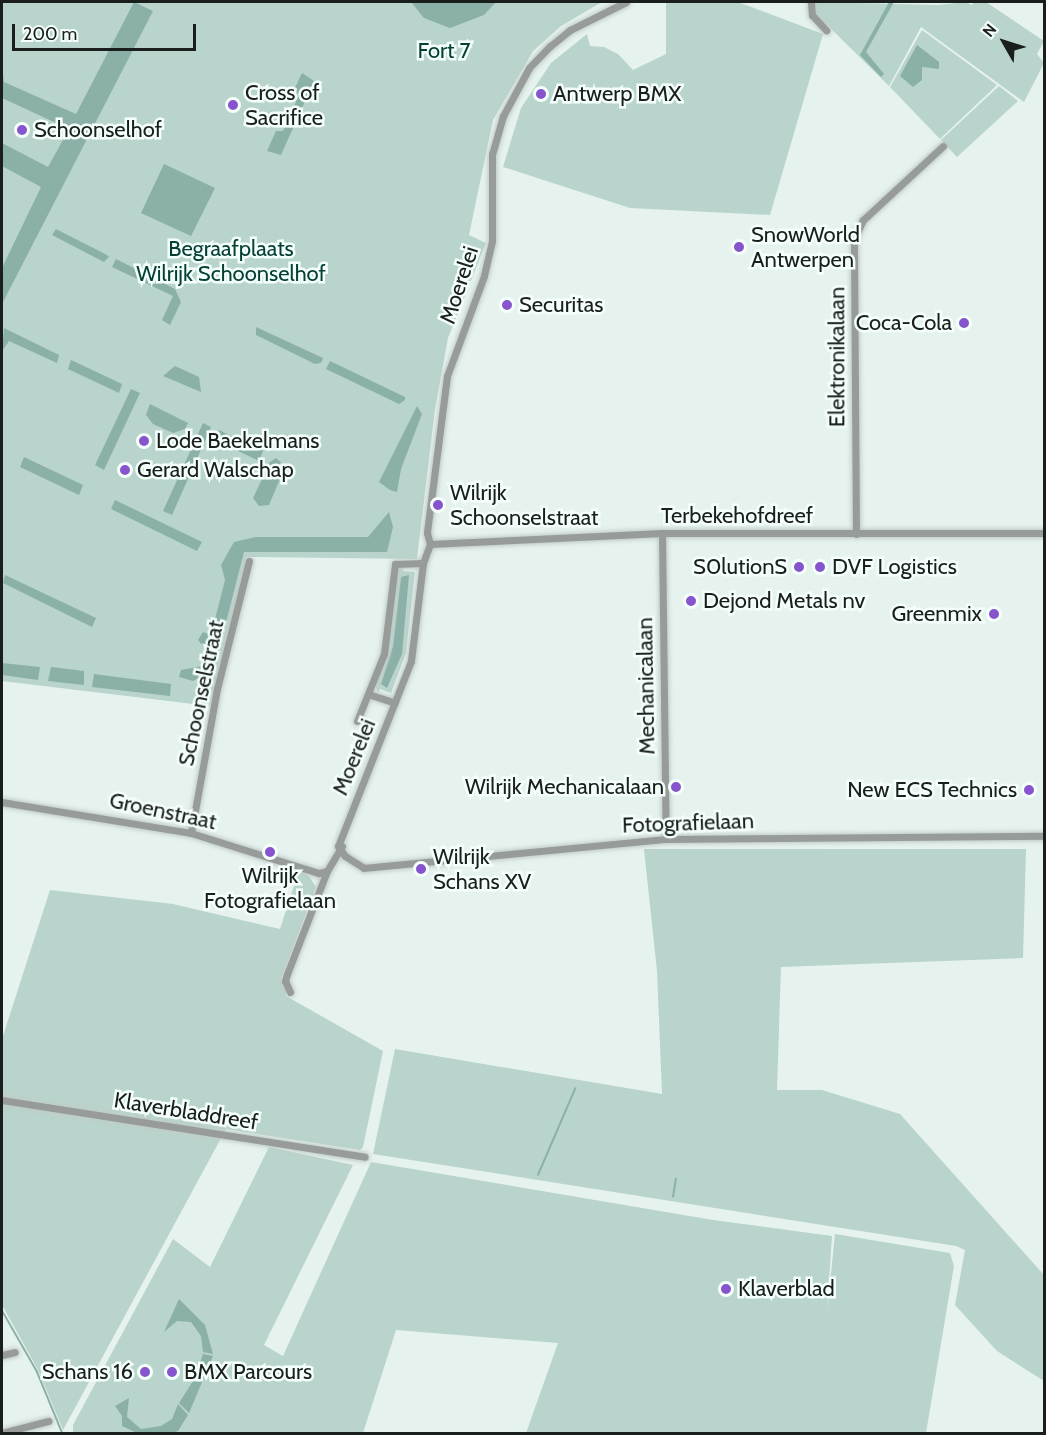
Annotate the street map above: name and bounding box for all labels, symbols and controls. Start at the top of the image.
scale bar [15,12,200,50]
north arrow [974,12,1034,72]
text: N [979,20,1001,41]
text: 200 m [23,23,77,45]
park label: Fort 7 [417,38,471,64]
place label: Cross of Sacrifice [245,79,323,130]
place label: Antwerp BMX [553,81,681,107]
marker: Antwerp BMX [534,87,548,101]
marker: Cross of Sacrifice [226,98,240,112]
place label: Schoonselhof [34,117,162,143]
marker: Schoonselhof [15,123,29,137]
place label: SnowWorld Antwerpen [751,221,860,272]
park label: Begraafplaats Wilrijk Schoonselhof [136,235,326,286]
marker: SnowWorld Antwerpen [732,240,746,254]
street label: Moerelei [434,243,484,327]
street label: Elektronikalaan [824,287,850,427]
place label: Securitas [519,292,603,318]
marker: Securitas [500,298,514,312]
place label: Coca-Cola [856,310,952,336]
marker: Coca-Cola [957,316,971,330]
place label: Lode Baekelmans [156,428,319,454]
marker: Lode Baekelmans [137,434,151,448]
place label: Gerard Walschap [137,457,294,483]
marker: Gerard Walschap [118,463,132,477]
place label: Wilrijk Schoonselstraat [450,479,598,530]
marker: Wilrijk Schoonselstraat [431,498,445,512]
street label: Terbekehofdreef [661,503,813,529]
place label: S0lutionS [693,554,787,580]
place label: DVF Logistics [832,554,957,580]
marker: S0lutionS [792,560,806,574]
marker: DVF Logistics [813,560,827,574]
place label: Dejond Metals nv [703,588,865,614]
marker: Dejond Metals nv [684,594,698,608]
place label: Greenmix [891,601,982,627]
marker: Greenmix [987,607,1001,621]
street label: Mechanicalaan [632,617,660,755]
street label: Schoonselstraat [173,618,229,768]
street label: Moerelei [327,715,381,799]
place label: Wilrijk Mechanicalaan [465,774,664,800]
place label: New ECS Technics [847,777,1017,803]
marker: Wilrijk Mechanicalaan [669,780,683,794]
marker: New ECS Technics [1022,783,1036,797]
street label: Groenstraat [107,787,219,835]
street label: Fotografielaan [622,808,754,838]
place label: Wilrijk Schans XV [433,843,531,894]
marker: Wilrijk Fotografielaan [263,845,277,859]
place label: Wilrijk Fotografielaan [204,862,336,914]
marker: Wilrijk Schans XV [414,862,428,876]
street label: Klaverbladdreef [112,1087,260,1135]
place label: Klaverblad [738,1276,835,1302]
marker: Klaverblad [719,1282,733,1296]
place label: Schans 16 [42,1359,133,1385]
place label: BMX Parcours [184,1359,312,1385]
marker: Schans 16 [138,1365,152,1379]
marker: BMX Parcours [165,1365,179,1379]

